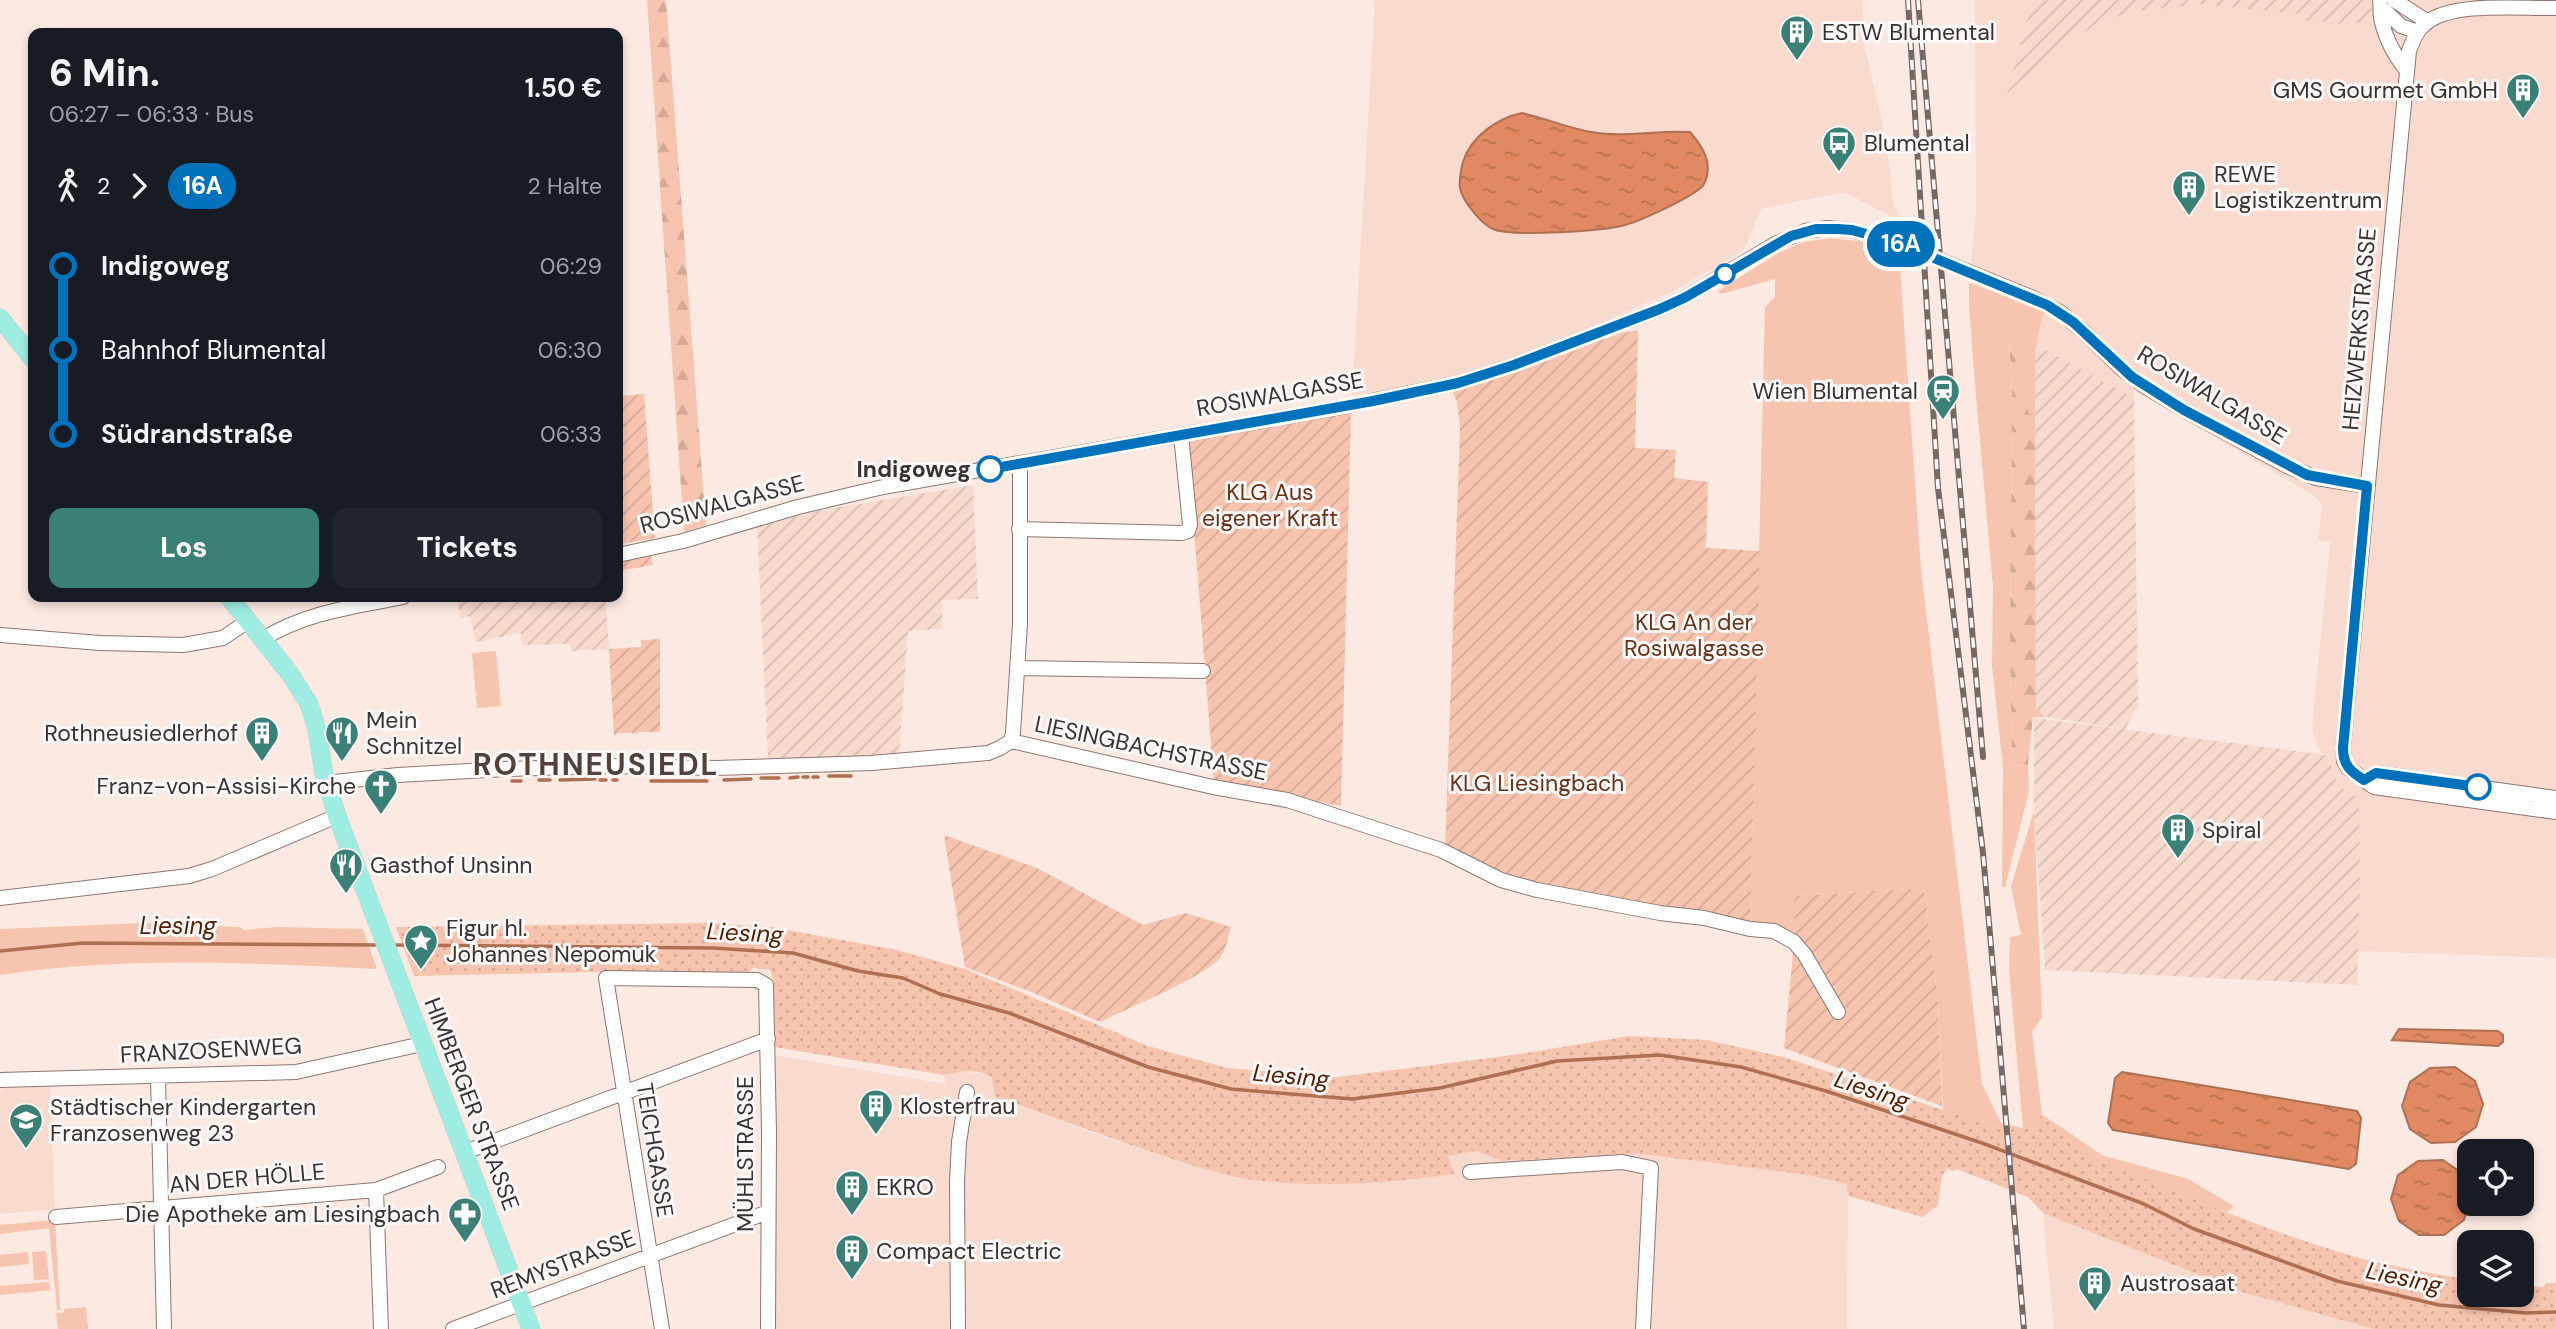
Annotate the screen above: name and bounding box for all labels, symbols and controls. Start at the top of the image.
building icon: ESTW Blumental [1778,13,1816,62]
place label: ESTW Blumental [1822,17,1995,47]
text: 6 Min. [49,48,160,98]
text: 1.50 € [525,71,602,105]
building icon: GMS Gourmet GmbH [2504,71,2542,120]
place label: GMS Gourmet GmbH [2273,75,2498,105]
text: 06:27 – 06:33 · Bus [49,99,254,129]
bus stop icon: Blumental [1820,124,1858,173]
place label: Blumental [1864,128,1970,158]
place label: REWE Logistikzentrum [2214,159,2382,215]
icon: walk [49,167,87,205]
icon: forward [120,167,158,205]
building icon: REWE Logistikzentrum [2170,168,2208,217]
text: 16A [182,170,222,201]
text: 2 [97,171,110,201]
text: 2 Halte [528,171,602,201]
line badge: 16A [1861,221,1941,267]
street label: HEIZWERKSTRASSE [2335,226,2383,432]
text: 16A [1881,228,1921,259]
text: Indigoweg [101,249,230,283]
text: 06:29 [540,251,602,281]
unlabelled marker [1715,264,1735,284]
text: Bahnhof Blumental [101,333,326,367]
text: 06:30 [538,335,602,365]
street label: ROSIWALGASSE [2132,339,2292,451]
street label: ROSIWALGASSE [1194,365,1366,423]
station icon: Wien Blumental [1924,372,1962,421]
place label: Wien Blumental [1752,376,1918,406]
text: Südrandstraße [101,417,293,451]
text: 06:33 [540,419,602,449]
place label: Indigoweg [857,454,971,484]
marker: Indigoweg [977,456,1003,482]
street label: ROSIWALGASSE [636,468,808,540]
park label: KLG Aus eigener Kraft [1202,477,1338,533]
button: Los [49,508,319,588]
button: Tickets [333,508,602,588]
park label: KLG An der Rosiwalgasse [1624,607,1764,663]
place label: Mein Schnitzel [366,705,462,761]
street label: LIESINGBACHSTRASSE [1032,709,1270,787]
building icon: Rothneusiedlerhof [243,714,281,763]
restaurant icon: Mein Schnitzel [323,714,361,763]
place label: Rothneusiedlerhof [44,718,238,748]
district label: ROTHNEUSIEDL [473,745,719,784]
church icon: Franz-von-Assisi-Kirche [362,767,400,816]
park label: KLG Liesingbach [1450,768,1624,798]
place label: Franz-von-Assisi-Kirche [96,771,356,801]
unlabelled marker [2465,774,2491,800]
building icon: Spiral [2159,811,2197,860]
place label: Spiral [2202,815,2261,845]
restaurant icon: Gasthof Unsinn [327,846,365,895]
place label: Gasthof Unsinn [370,850,533,880]
water label: Liesing [139,910,217,941]
place label: Figur hl. Johannes Nepomuk [446,913,657,969]
water label: Liesing [706,915,785,950]
place icon: Figur hl. Johannes Nepomuk [402,922,440,971]
street label: HIMBERGER STRASSE [418,993,526,1215]
street label: FRANZOSENWEG [119,1030,303,1070]
water label: Liesing [1251,1057,1332,1094]
water label: Liesing [1831,1063,1914,1116]
street label: MÜHLSTRASSE [730,1076,760,1232]
street label: TEICHGASSE [630,1081,680,1219]
building icon: Klosterfrau [857,1087,895,1136]
place label: Klosterfrau [900,1091,1016,1121]
place label: Städtischer Kindergarten Franzosenweg 23 [50,1092,316,1148]
school or university icon: Städtischer Kindergarten Franzosenweg 23 [7,1101,45,1150]
map controls [2457,1139,2534,1307]
button: locate [2457,1139,2534,1216]
street label: AN DER HÖLLE [168,1156,326,1200]
building icon: EKRO [833,1168,871,1217]
place label: EKRO [876,1172,934,1202]
pharmacy icon: Die Apotheke am Liesingbach [446,1195,484,1244]
place label: Die Apotheke am Liesingbach [125,1199,440,1229]
street label: REMYSTRASSE [486,1223,640,1305]
button: layers [2457,1230,2534,1307]
building icon: Compact Electric [833,1232,871,1281]
place label: Compact Electric [876,1236,1062,1266]
water label: Liesing [2363,1254,2446,1301]
building icon: Austrosaat [2076,1264,2114,1313]
place label: Austrosaat [2120,1268,2235,1298]

